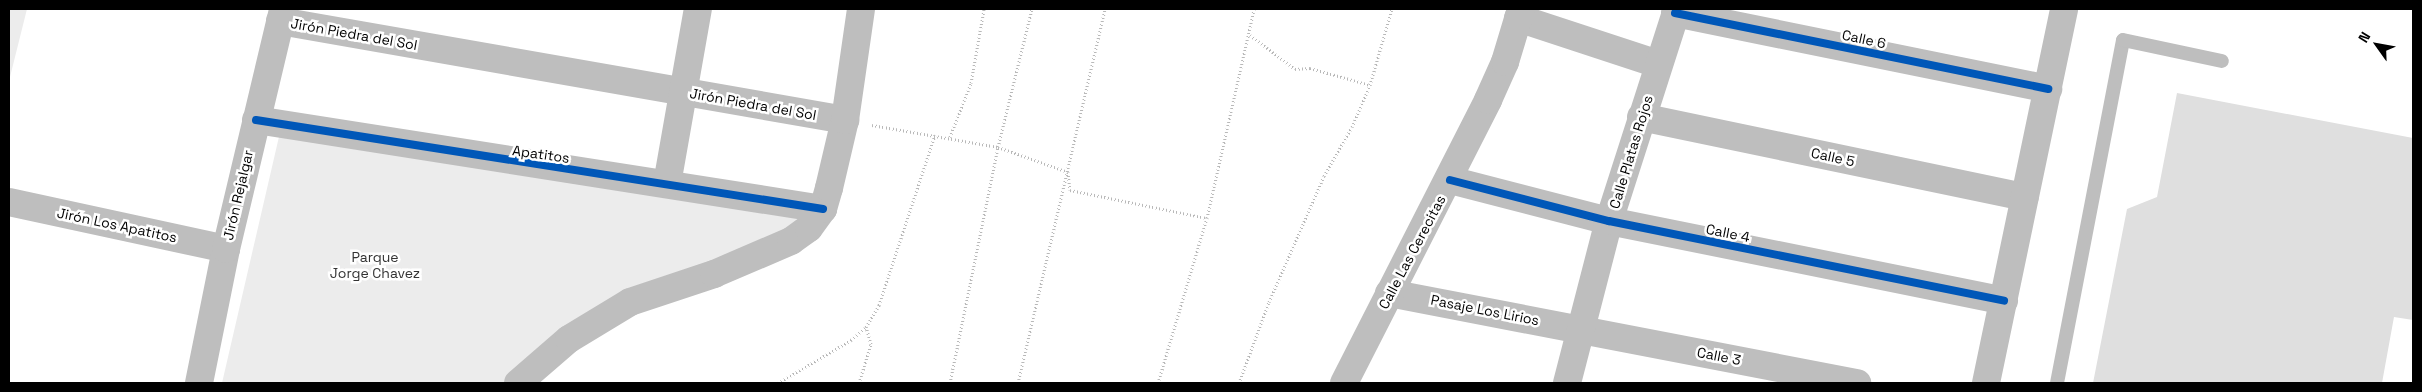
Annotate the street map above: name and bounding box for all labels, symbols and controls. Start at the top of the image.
street label: Jirón Piedra del Sol [289,15,419,53]
north arrow [2352,20,2402,70]
street label: Calle 6 [1841,26,1887,52]
text: N [2354,28,2374,46]
street label: Jirón Piedra del Sol [688,85,818,123]
street label: Calle Platas Rojos [1606,93,1656,211]
street label: Apatitos [511,142,571,166]
street label: Calle 5 [1810,144,1856,170]
street label: Jirón Rejalgar [219,148,257,242]
street label: Calle Las Cerecitas [1375,192,1449,312]
street label: Jirón Los Apatitos [55,204,179,246]
street label: Calle 4 [1705,221,1751,245]
park label: Parque Jorge Chavez [330,249,420,282]
street label: Pasaje Los Lirios [1429,291,1541,329]
street label: Calle 3 [1696,344,1742,368]

